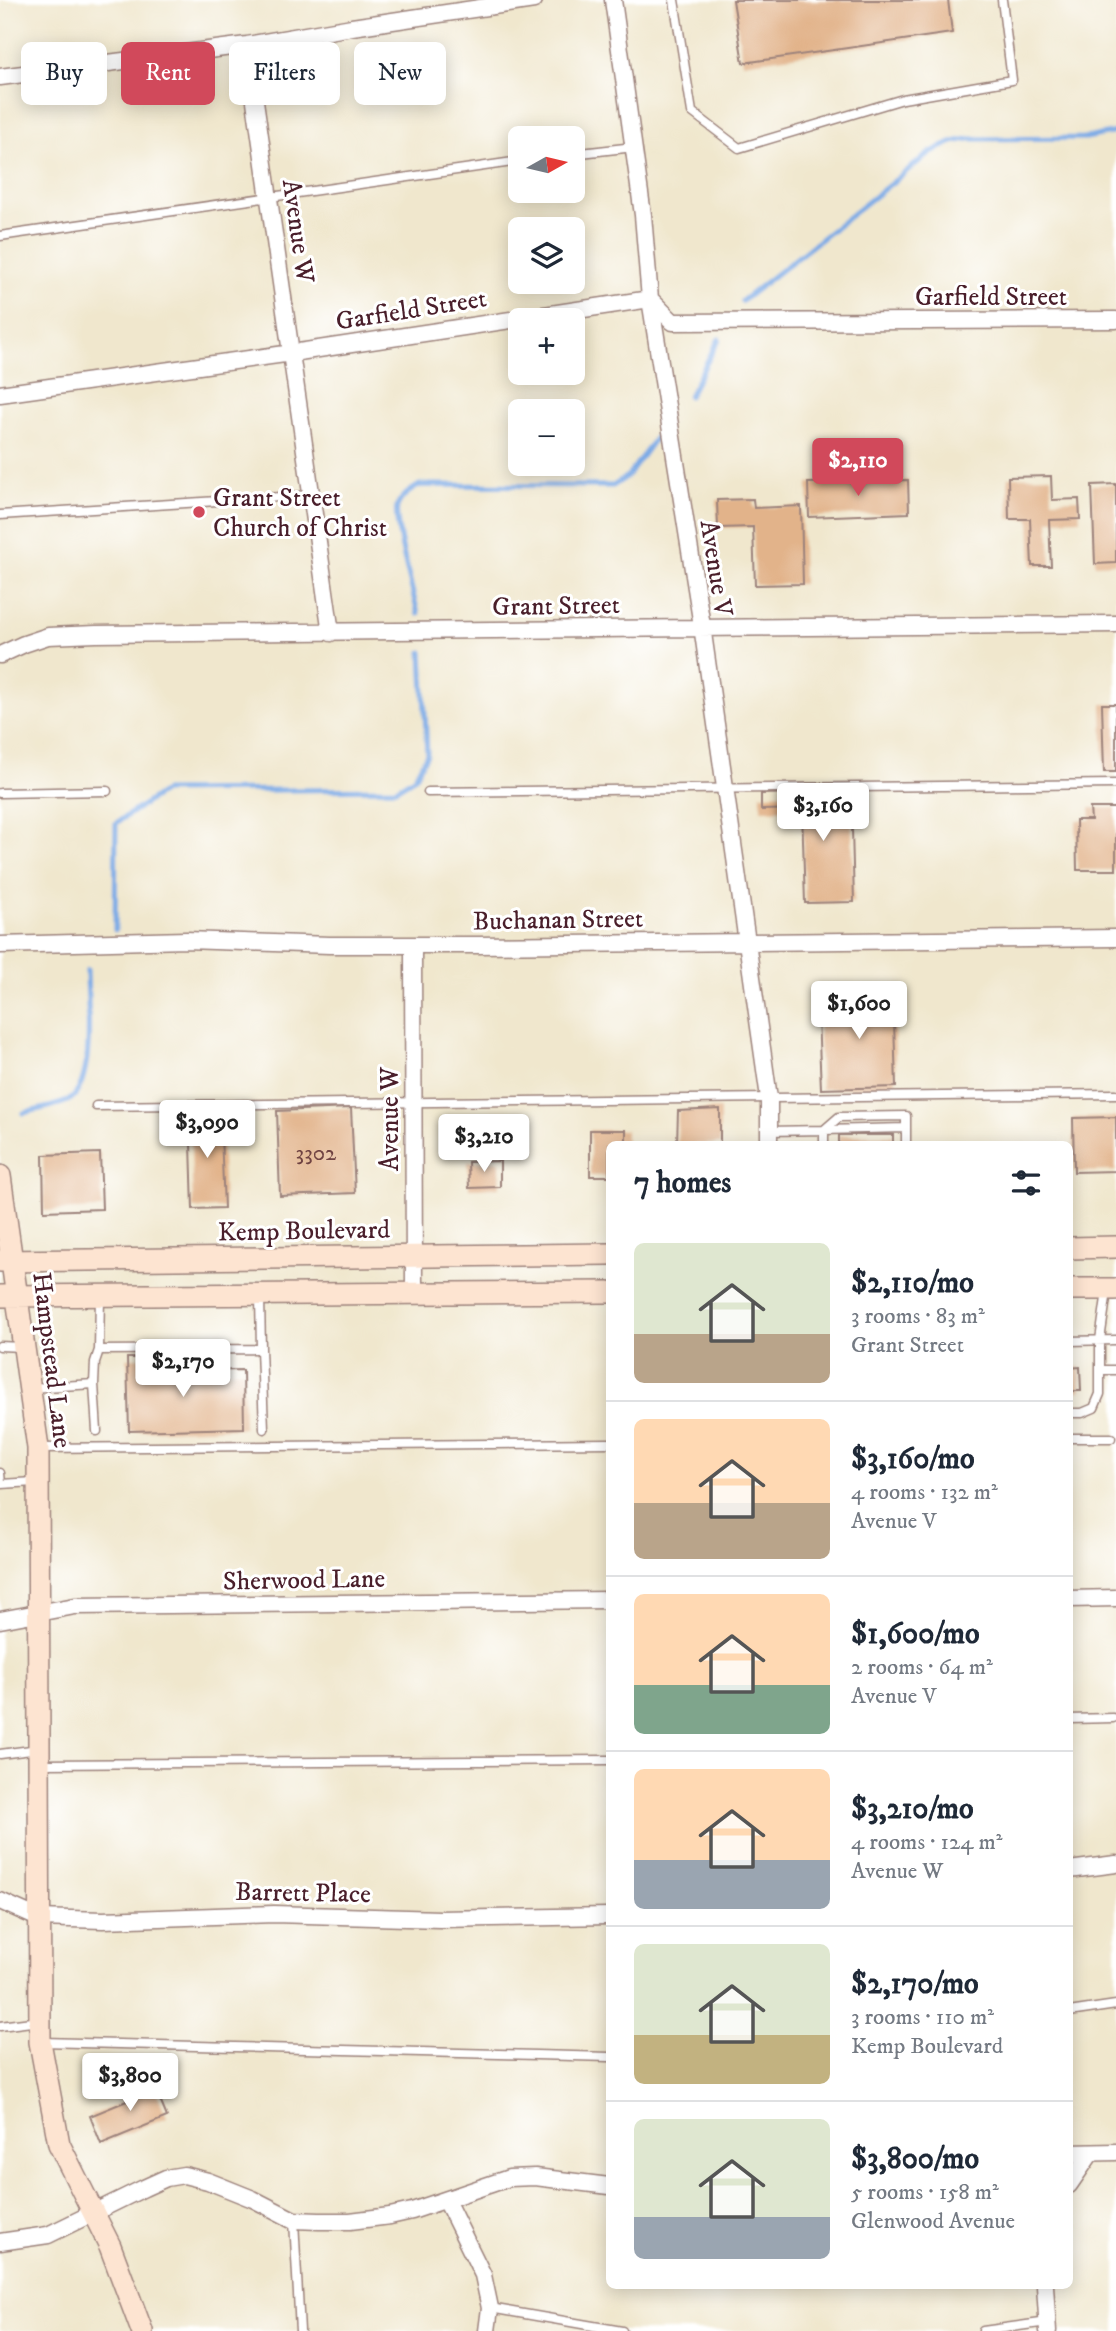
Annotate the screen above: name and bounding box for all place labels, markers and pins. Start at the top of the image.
pin: $2,110 [801,438,915,498]
place label: Grant Street Church of Christ [213,482,387,545]
marker: Grant Street Church of Christ [191,504,207,520]
pin: $3,160 [766,784,880,843]
pin: $1,600 [802,982,916,1041]
pin: $3,090 [150,1100,264,1160]
pin: $3,210 [427,1114,541,1174]
pin: $2,170 [126,1340,240,1399]
pin: $3,800 [73,2054,187,2113]

